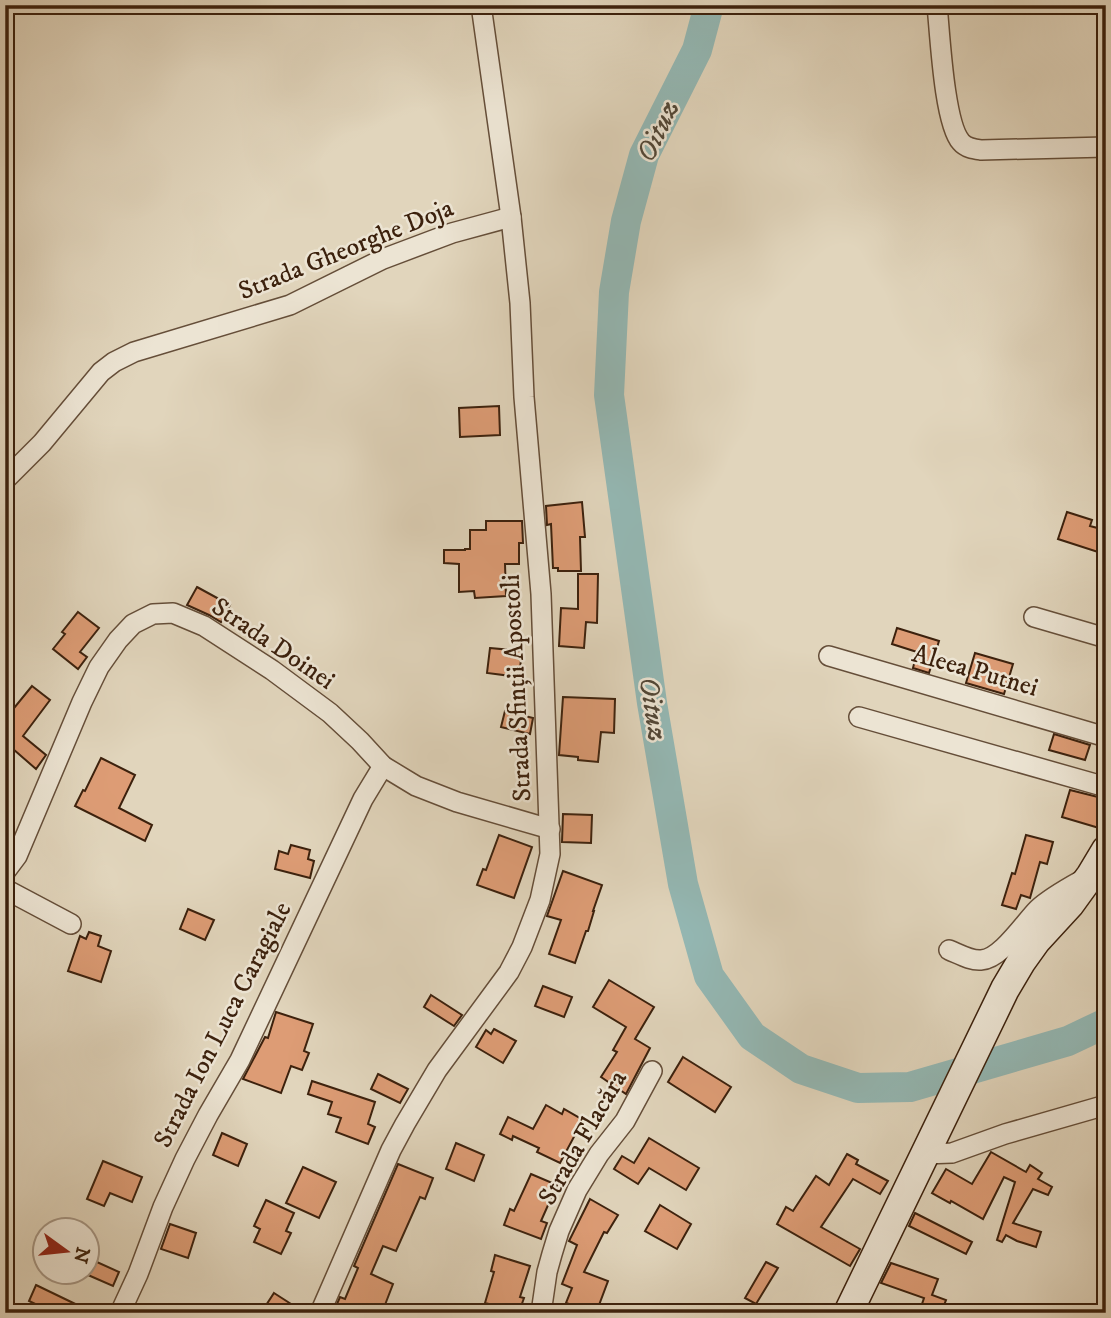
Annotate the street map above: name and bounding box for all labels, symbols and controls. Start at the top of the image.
water label: Oituz [628,94,688,168]
street label: Strada Gheorghe Doja [234,192,458,308]
street label: Strada Sfinții Apostoli [495,573,539,803]
street label: Strada Doinei [205,591,341,697]
street label: Aleea Putnei [908,637,1042,705]
water label: Oituz [631,674,675,744]
street label: Strada Ion Luca Caragiale [147,897,299,1153]
street label: Strada Flacăra [531,1065,635,1211]
north arrow [32,1216,102,1286]
text: N [68,1244,94,1266]

